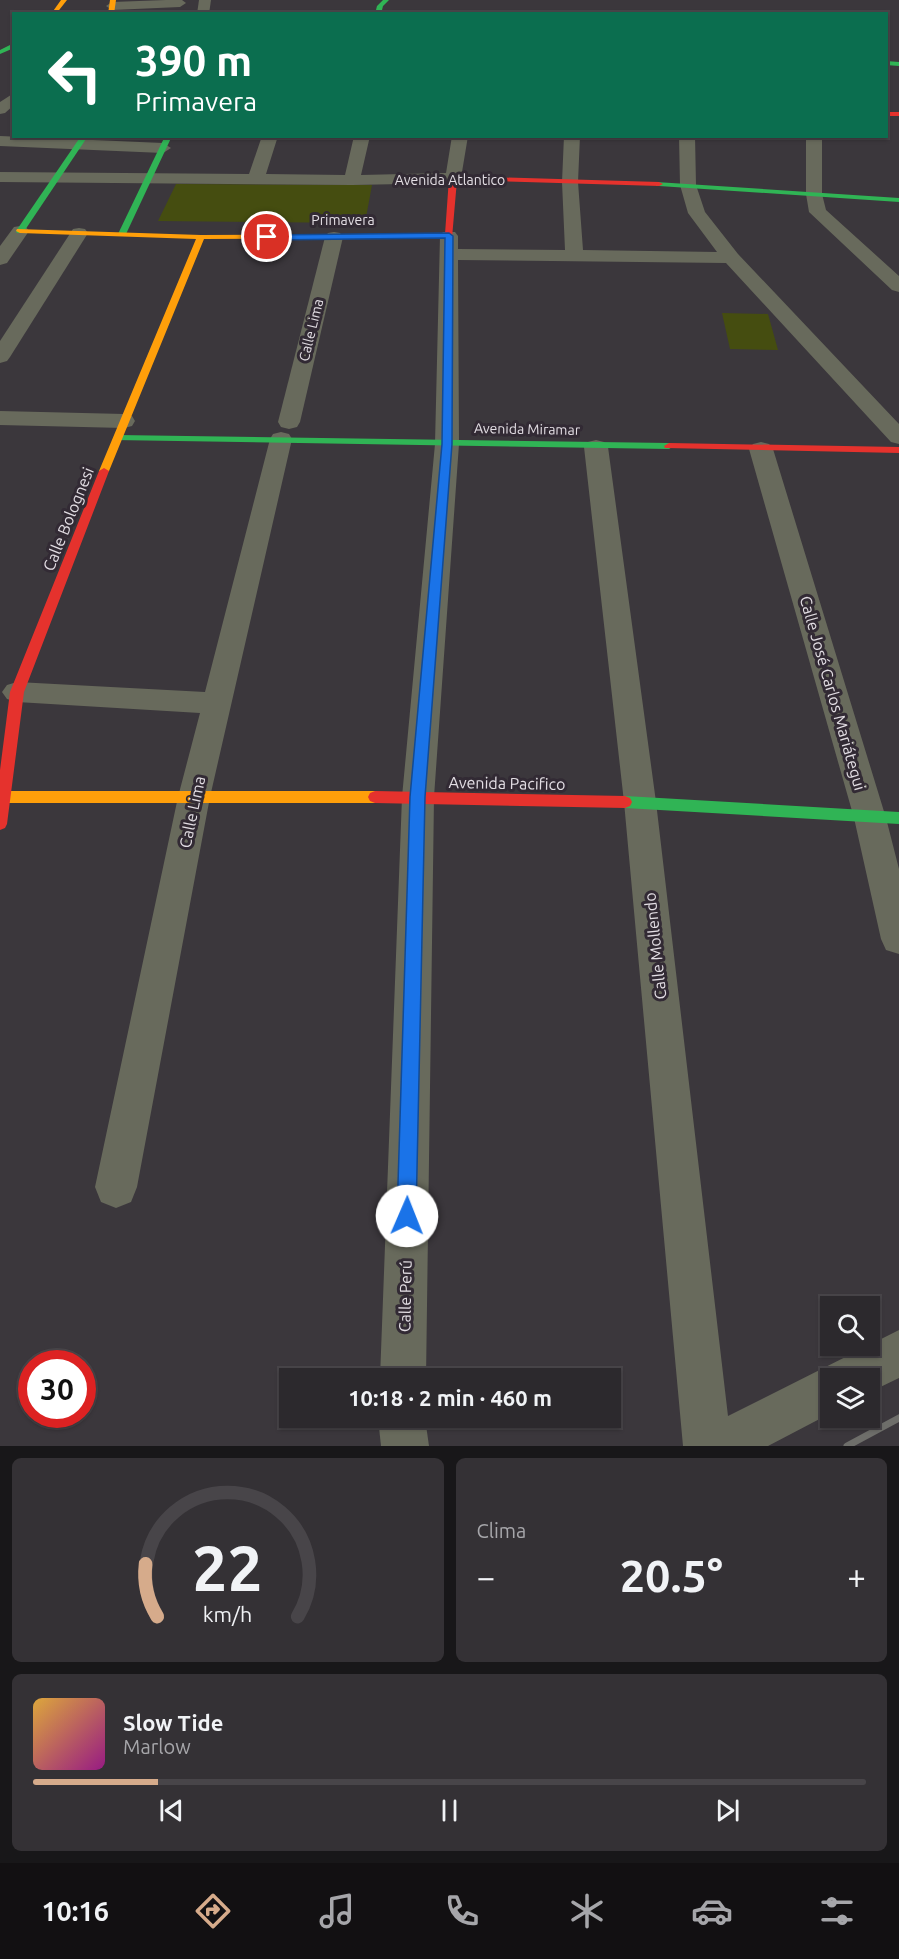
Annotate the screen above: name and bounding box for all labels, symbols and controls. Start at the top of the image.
icon: left [36,36,114,114]
text: 390 m [135,37,252,84]
text: Primavera [135,86,257,116]
street label: Avenida Atlantico [395,172,505,188]
pin [241,211,292,262]
street label: Primavera [311,212,375,228]
icon: arrive [250,220,283,253]
street label: Calle Lima [296,297,326,363]
street label: Avenida Miramar [474,420,581,438]
street label: Calle Bolognesi [39,465,97,573]
street label: Calle José Carlos Mariátegui [797,594,869,792]
street label: Avenida Pacifico [448,773,566,793]
street label: Calle Lima [176,774,208,850]
street label: Calle Mollendo [640,892,670,1000]
position arrow [375,1184,439,1248]
street label: Calle Perú [395,1260,415,1332]
map controls [820,1296,880,1428]
button: search [820,1296,880,1356]
speed limit sign: 30 [18,1350,96,1428]
button: layers [820,1368,880,1428]
text: 10:18 · 2 min · 460 m [348,1385,552,1410]
text: Clima [477,1519,526,1542]
text: 22 [193,1533,263,1603]
text: 20.5° [620,1550,723,1601]
text: − [477,1558,495,1595]
text: + [847,1558,866,1595]
text: km/h [203,1602,252,1626]
text: Slow Tide [123,1710,223,1735]
text: Marlow [123,1735,191,1758]
icon: previous [155,1794,188,1827]
icon: pause [433,1794,466,1827]
icon: next [711,1794,744,1827]
icon: directions [192,1890,234,1932]
icon: music [316,1890,358,1932]
icon: phone [441,1890,483,1932]
icon: climate [566,1890,608,1932]
icon: car [691,1890,733,1932]
icon: filters [816,1890,858,1932]
text: 10:16 [41,1896,109,1926]

